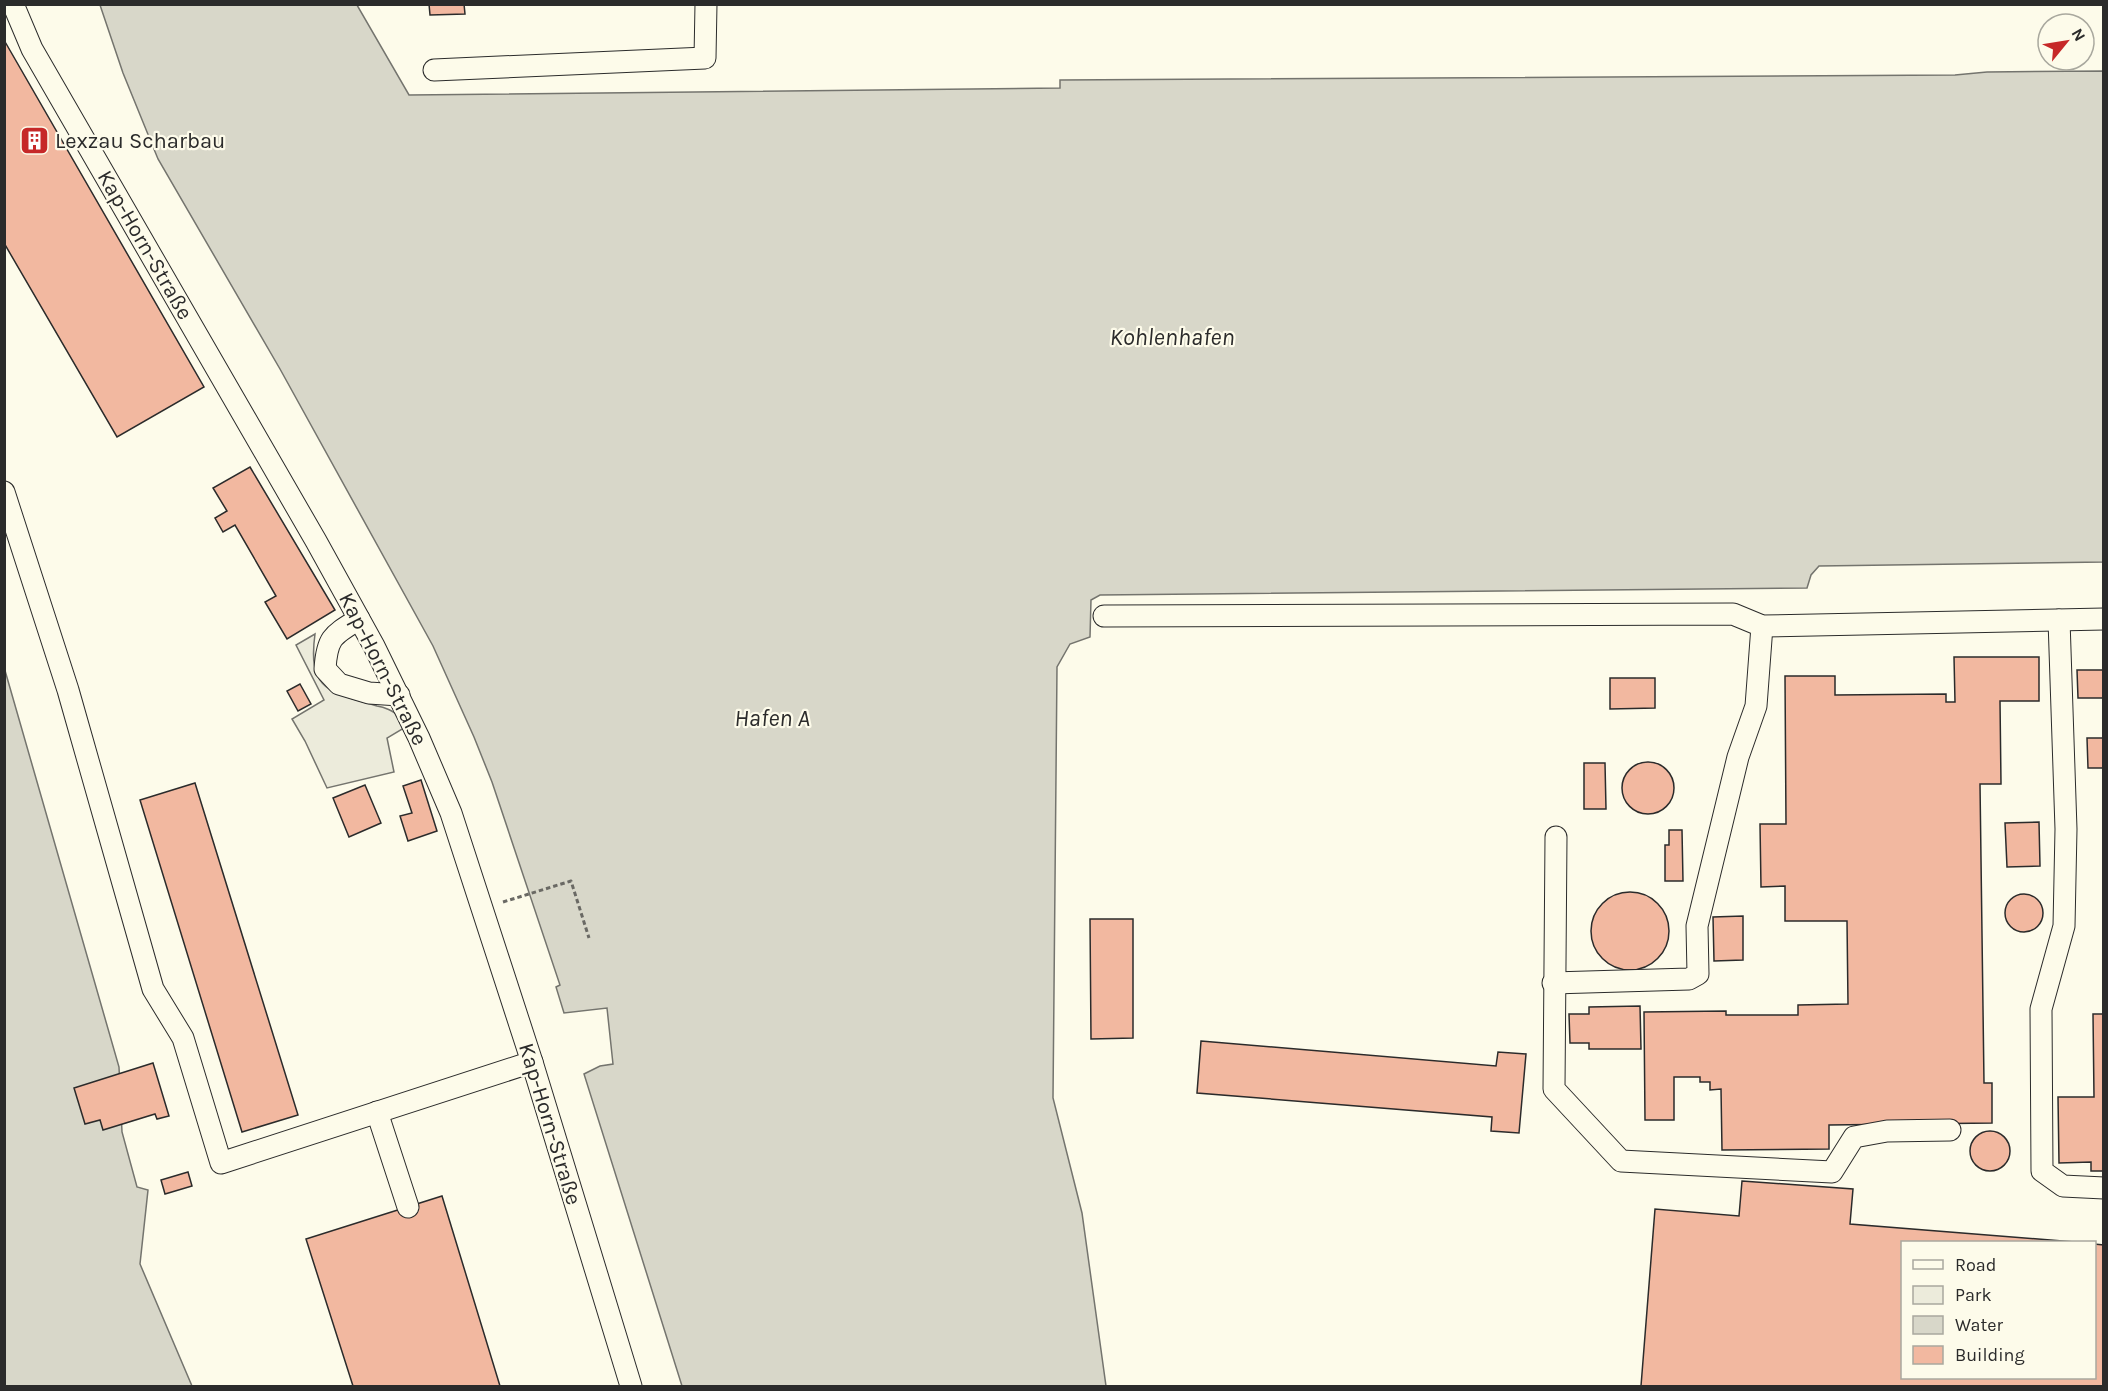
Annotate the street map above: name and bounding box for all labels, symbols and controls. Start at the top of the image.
north arrow [2036,12,2096,72]
text: N [2067,25,2090,44]
building icon: Lexzau Scharbau [18,125,50,157]
place label: Lexzau Scharbau [55,128,225,154]
street label: Kap-Horn-Straße [92,166,198,324]
water label: Kohlenhafen [1110,323,1234,351]
street label: Kap-Horn-Straße [333,588,433,750]
water label: Hafen A [734,704,810,732]
street label: Kap-Horn-Straße [513,1040,587,1208]
legend [1901,1241,2096,1379]
text: Road [1955,1254,1996,1276]
text: Park [1955,1284,1992,1306]
text: Water [1955,1314,2003,1336]
text: Building [1955,1344,2025,1366]

